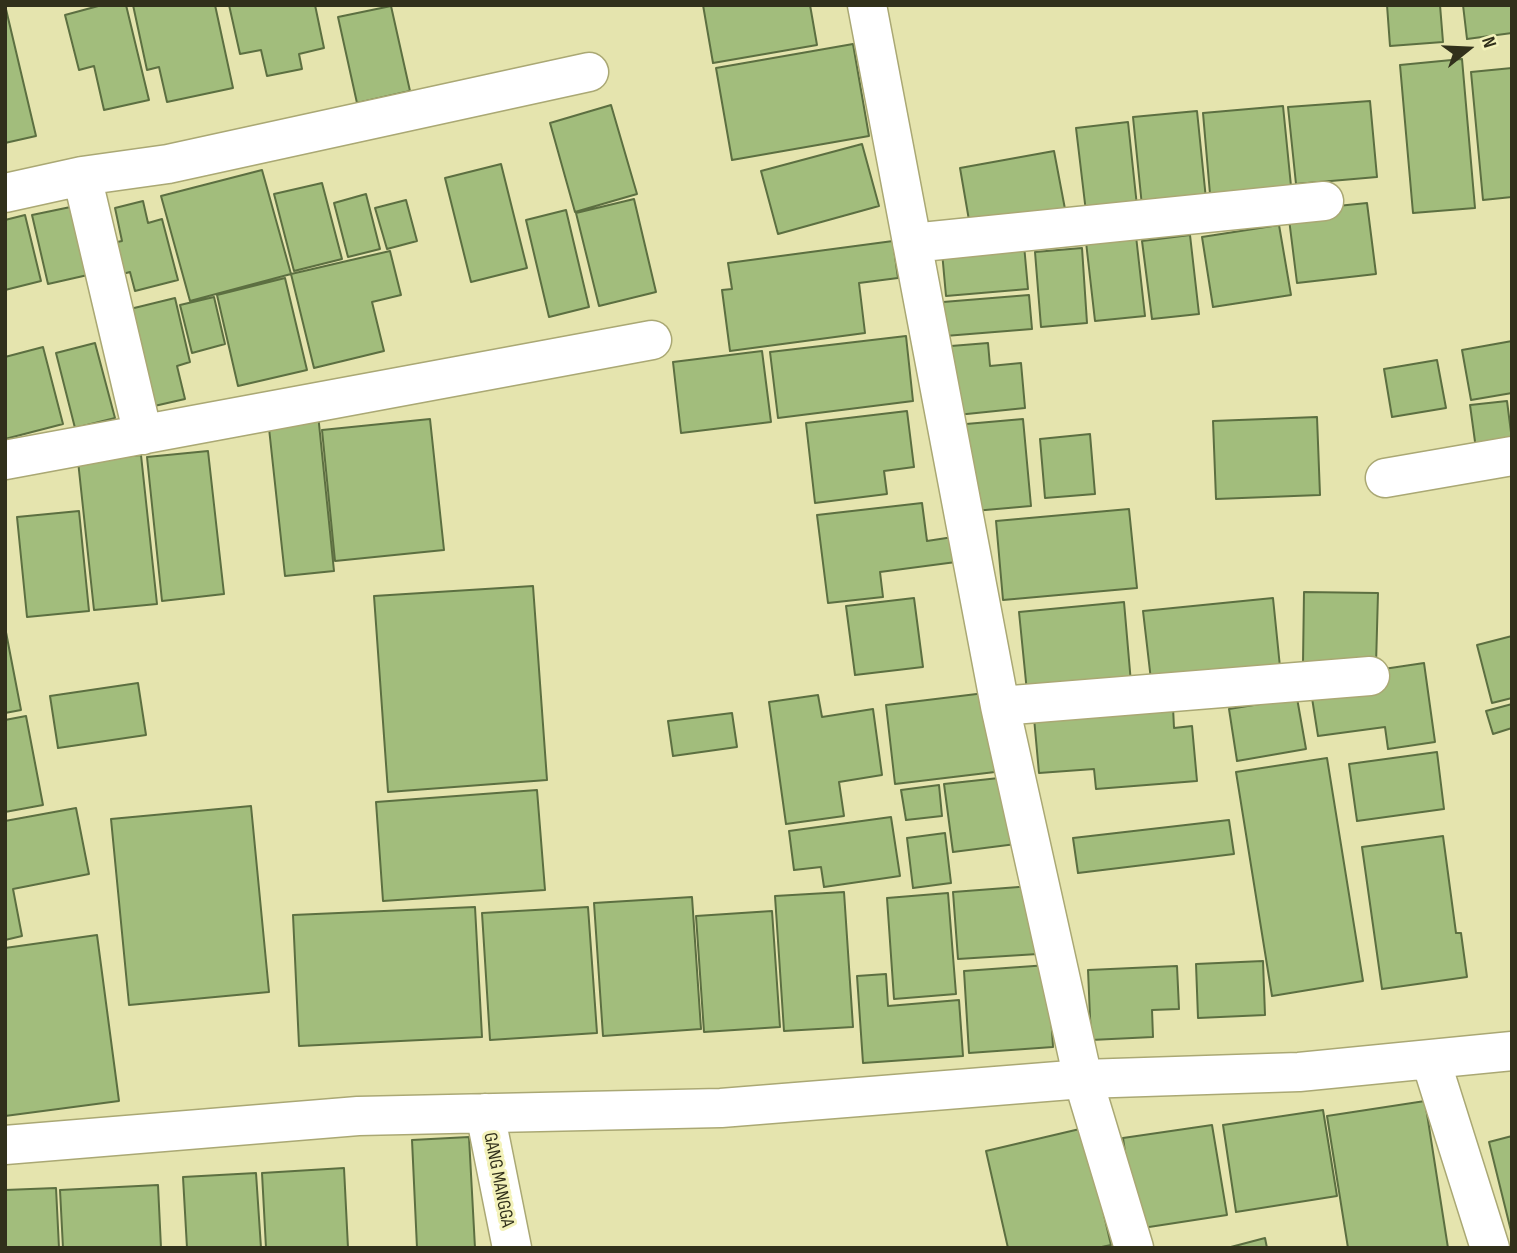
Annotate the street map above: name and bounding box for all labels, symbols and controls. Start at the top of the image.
north arrow [1433,14,1503,84]
text: N [1476,34,1501,51]
street label: GANG MANGGA [478,1131,518,1229]

